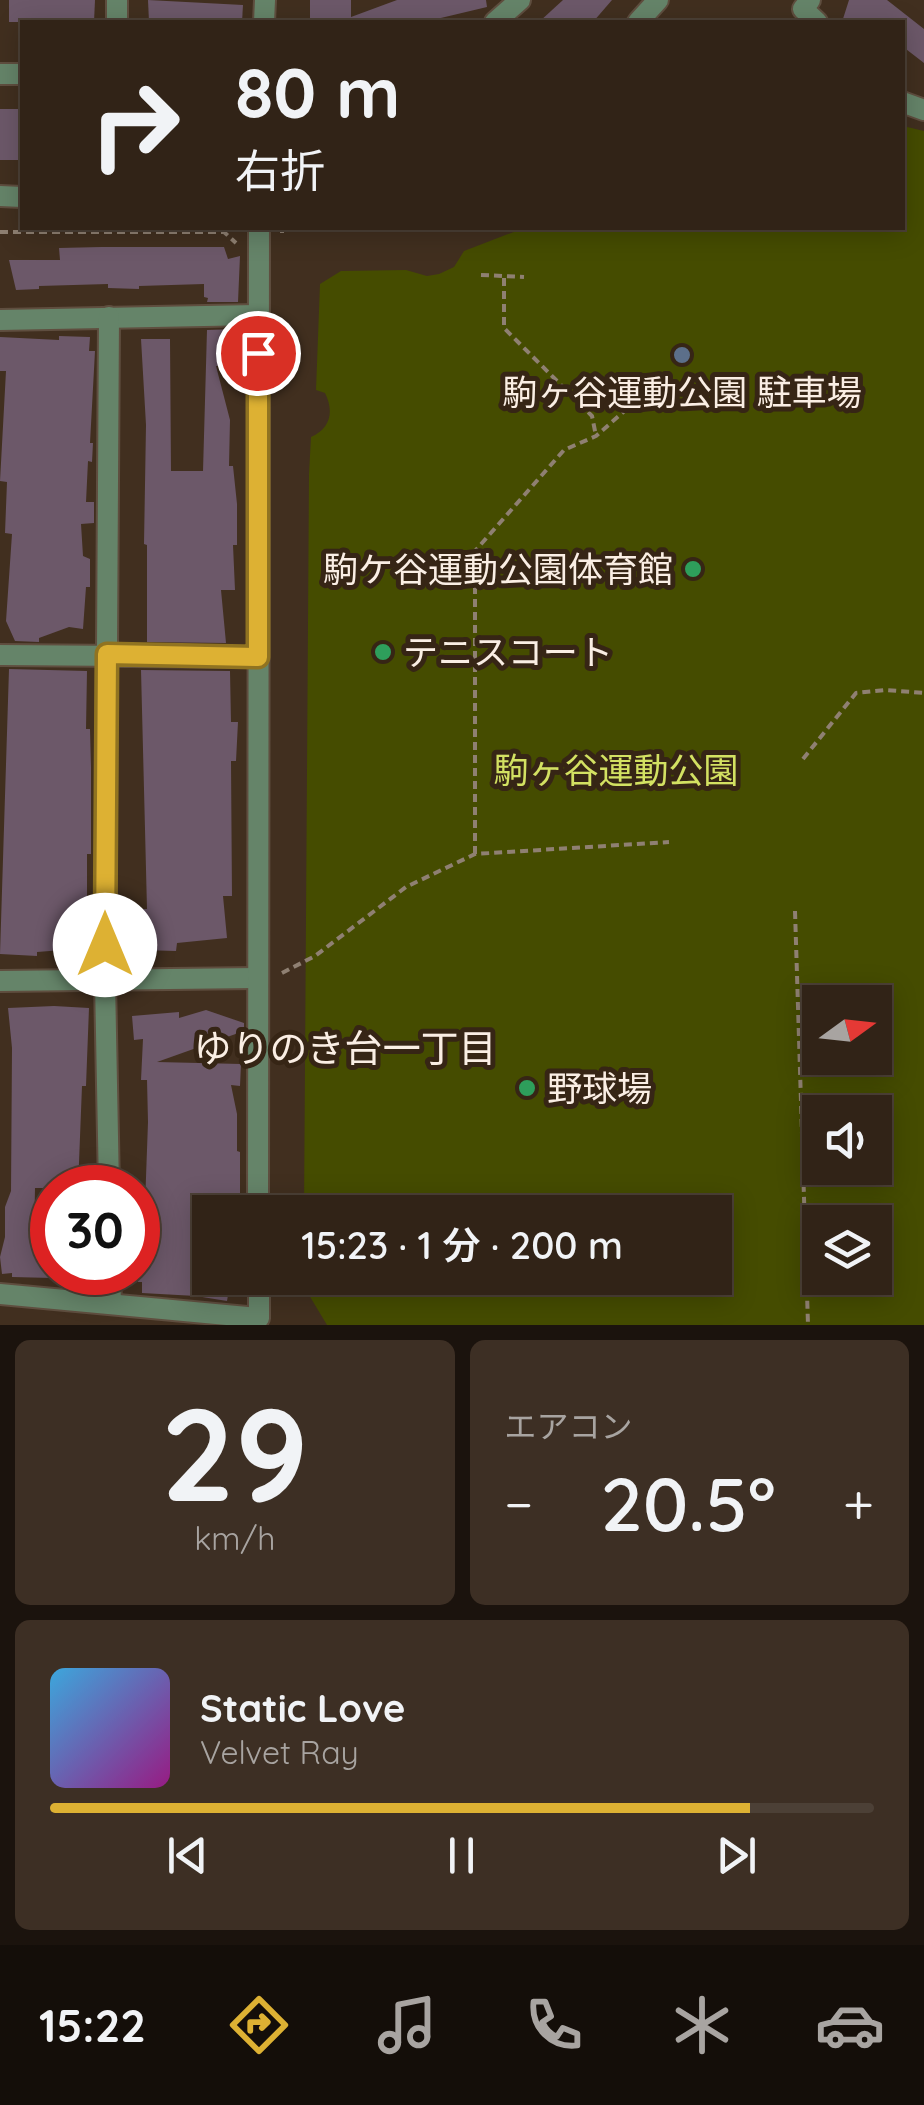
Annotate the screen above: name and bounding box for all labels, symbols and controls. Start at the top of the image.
text: 80 m [235,48,400,136]
icon: right [70,60,200,190]
text: 右折 [235,142,325,198]
pin [216,311,301,396]
icon: arrive [231,326,286,381]
marker: 駒ヶ谷運動公園 駐車場 [671,344,693,366]
place label: 駒ヶ谷運動公園 駐車場 [502,370,862,414]
place label: 駒ケ谷運動公園体育館 [323,547,673,591]
marker: 駒ケ谷運動公園体育館 [682,558,704,580]
place label: テニスコート [403,630,613,674]
marker: テニスコート [372,641,394,663]
park label: 駒ヶ谷運動公園 [493,748,739,792]
position arrow [53,893,157,997]
north arrow [802,985,892,1075]
map controls [802,985,892,1295]
district label: ゆりのき台一丁目 [194,1024,496,1072]
place label: 野球場 [547,1066,652,1110]
marker: 野球場 [516,1077,538,1099]
button: sound [802,1095,892,1185]
speed limit sign: 30 [30,1165,160,1295]
button: layers [802,1205,892,1295]
text: 15:23 · 1 分 · 200 m [301,1221,623,1269]
text: 29 [161,1371,309,1534]
text: エアコン [505,1406,633,1446]
text: 20.5° [600,1456,776,1550]
text: − [505,1469,533,1538]
text: + [843,1469,874,1538]
text: km/h [194,1518,275,1558]
text: Static Love [200,1684,405,1732]
text: Velvet Ray [200,1732,359,1772]
icon: previous [160,1828,215,1883]
icon: pause [434,1828,489,1883]
icon: next [709,1828,764,1883]
icon: directions [224,1990,294,2060]
icon: music [372,1990,442,2060]
icon: phone [519,1990,589,2060]
icon: climate [667,1990,737,2060]
icon: car [815,1990,885,2060]
text: 15:22 [39,1997,146,2053]

